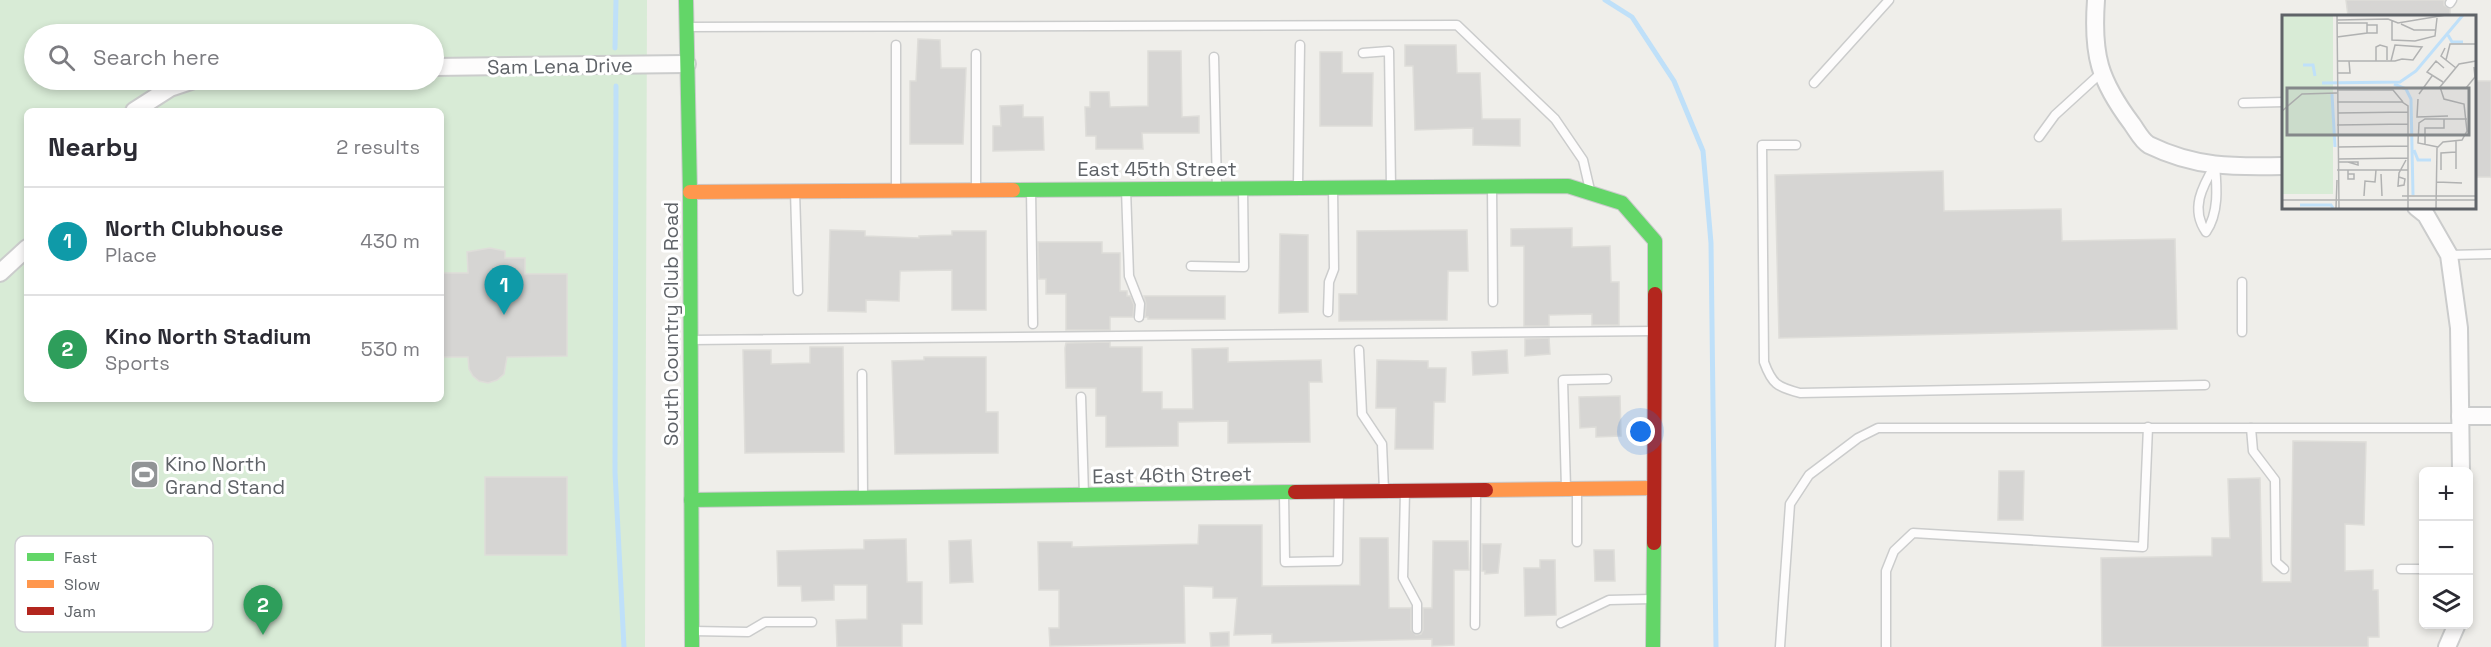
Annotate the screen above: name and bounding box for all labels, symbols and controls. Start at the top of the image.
inset map [2282,15,2476,208]
search box [24,24,444,90]
icon: search [45,41,78,74]
text: Search here [93,43,220,71]
street label: Sam Lena Drive [487,52,633,80]
text: Nearby [48,130,138,164]
text: 2 results [336,134,420,160]
street label: East 45th Street [1077,156,1237,182]
street label: South Country Club Road [658,202,684,446]
text: North Clubhouse [105,214,284,242]
text: 1 [63,228,72,254]
text: 430 m [360,228,420,254]
text: Place [105,242,157,268]
pin: 1 [484,266,524,315]
text: Kino North Stadium [105,322,311,350]
text: 2 [62,336,73,362]
text: 530 m [361,336,420,362]
text: Sports [105,350,170,376]
your location [1626,417,1655,446]
place label: Kino North Grand Stand [165,451,285,500]
sports icon: Kino North Grand Stand [128,459,160,491]
street label: East 46th Street [1092,461,1252,489]
map controls [2419,467,2473,629]
button: + [2419,467,2473,521]
button: − [2419,521,2473,575]
legend [15,536,213,632]
text: Fast [64,547,97,568]
text: Slow [64,574,100,595]
button: layers [2419,575,2473,629]
pin: 2 [244,586,282,635]
text: Jam [64,601,96,622]

